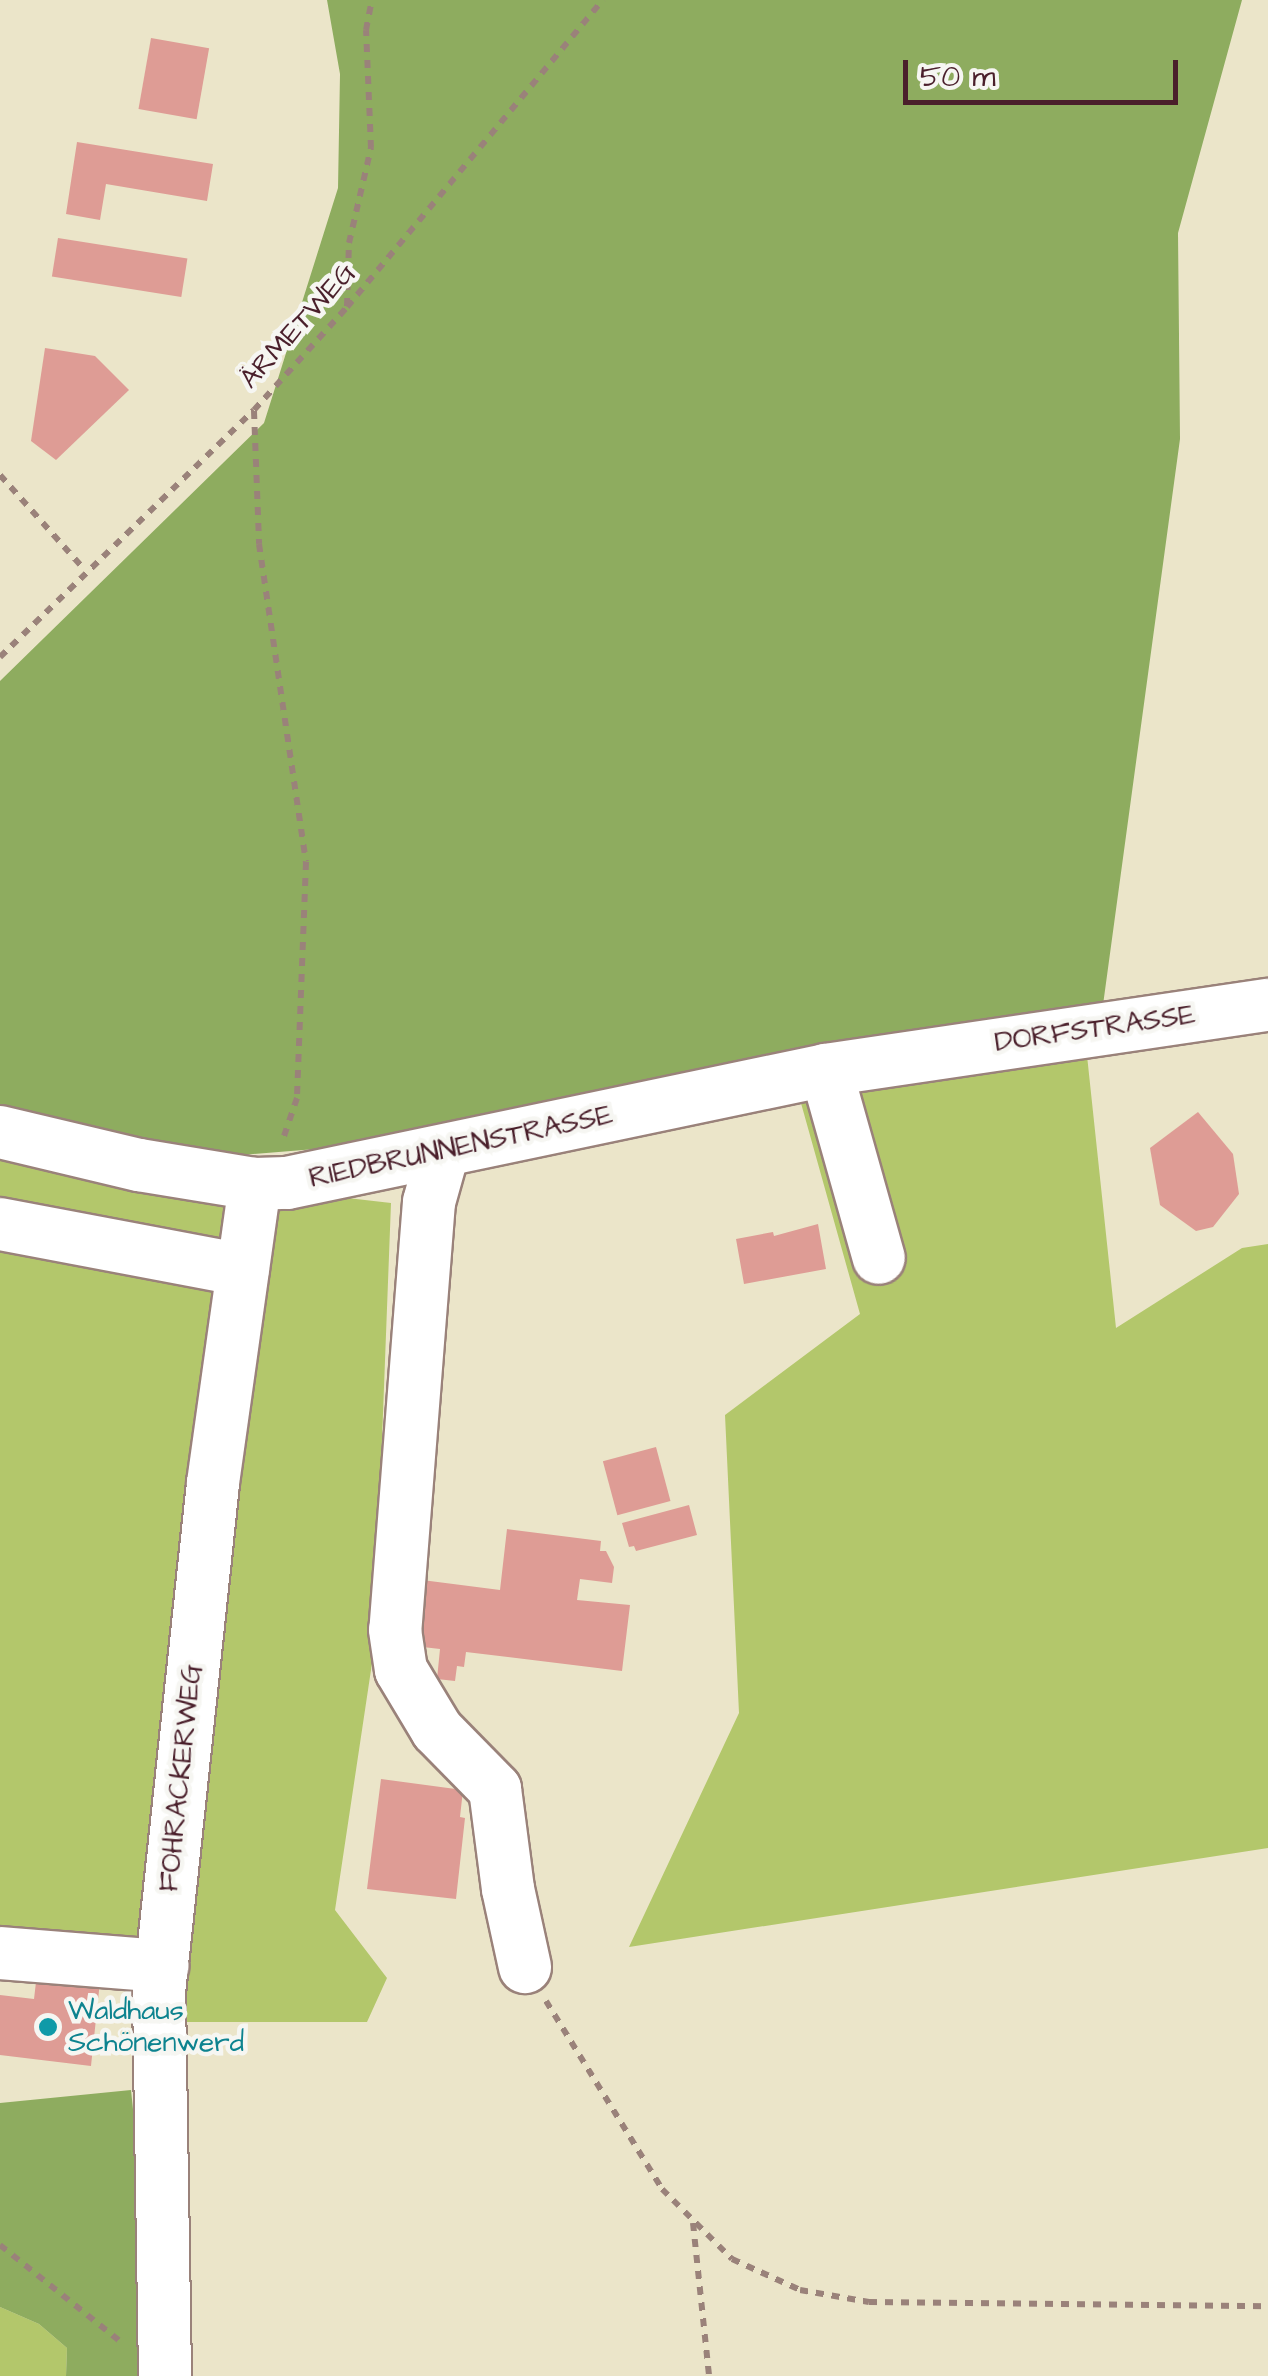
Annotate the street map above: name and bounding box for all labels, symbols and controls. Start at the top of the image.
scale bar [908,40,1183,102]
text: 50 m [920,56,996,98]
street label: ÄRMETWEG [233,256,363,396]
street label: DORFSTRASSE [993,998,1197,1060]
street label: RIEDBRUNNENSTRASSE [306,1098,616,1196]
street label: FOHRACKERWEG [152,1663,210,1893]
place label: Waldhaus Schönenwerd [68,1994,244,2060]
marker: Waldhaus Schönenwerd [37,2016,59,2038]

